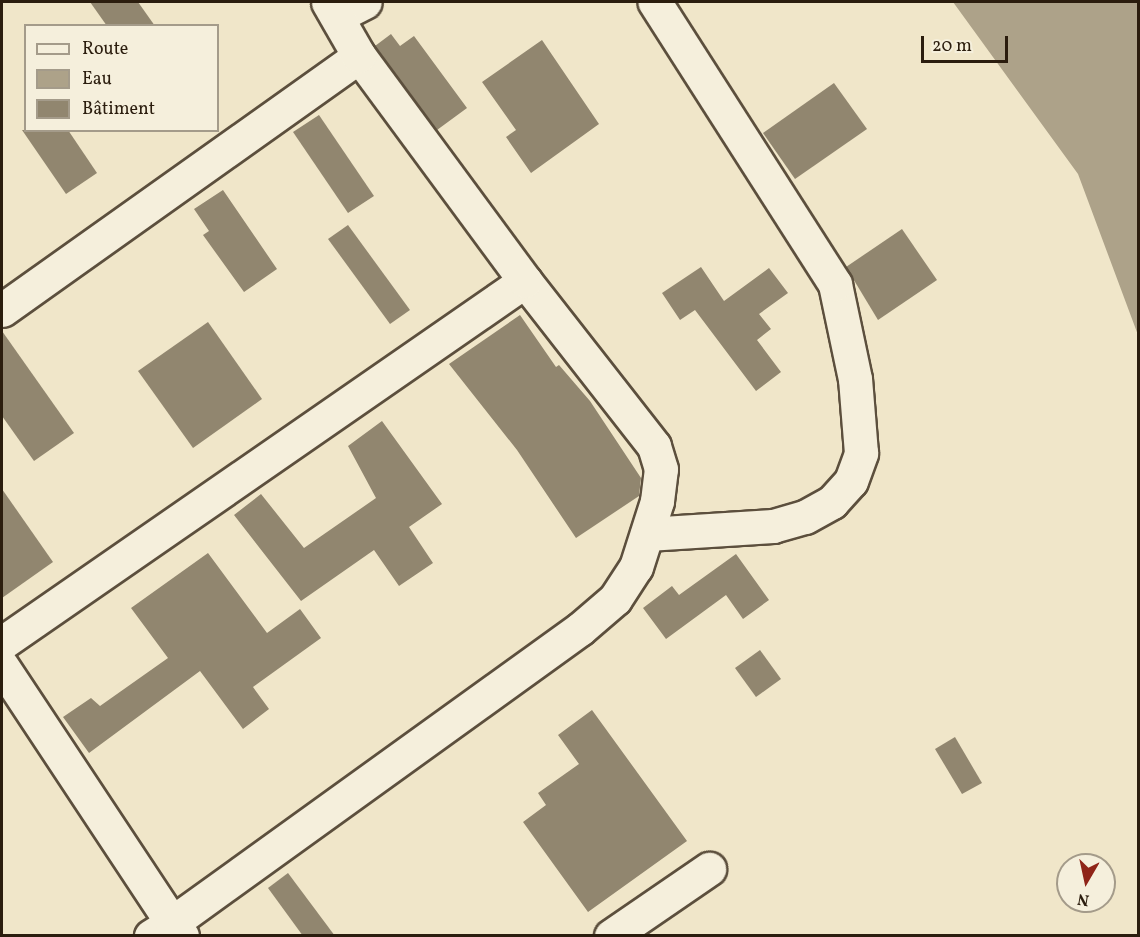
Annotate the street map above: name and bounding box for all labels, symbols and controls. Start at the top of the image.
legend [24,24,219,132]
scale bar [924,24,1011,62]
text: 20 m [932,34,972,59]
text: Route [82,37,128,62]
text: Eau [82,67,112,92]
text: Bâtiment [82,97,155,122]
north arrow [1056,853,1116,913]
text: N [1076,887,1091,911]

